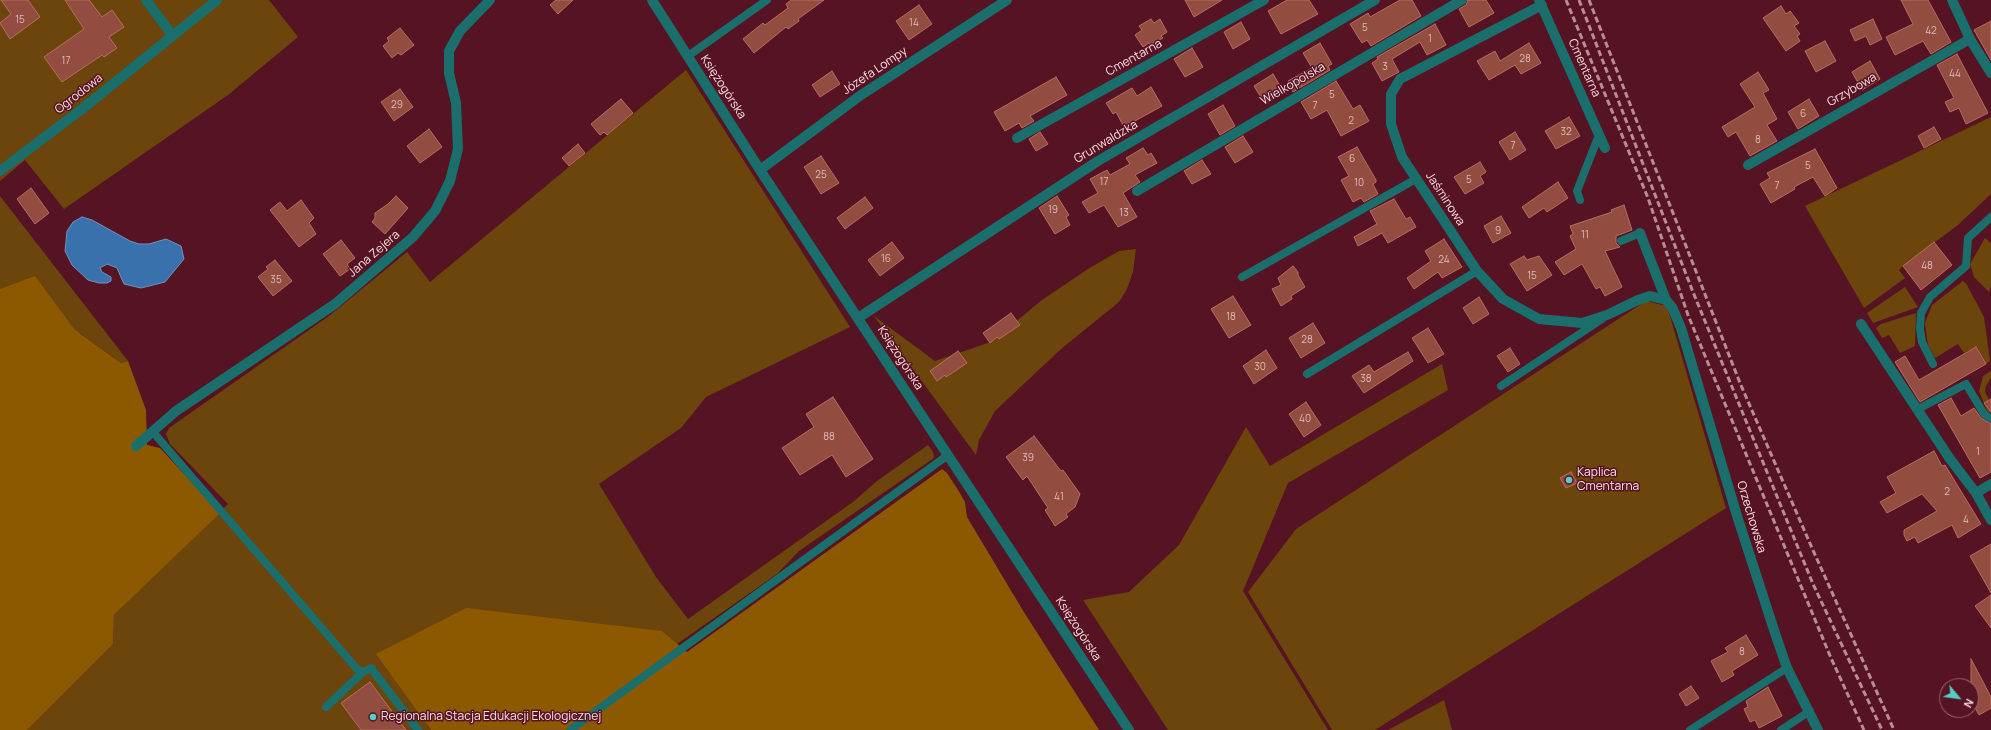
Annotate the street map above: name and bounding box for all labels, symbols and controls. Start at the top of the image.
house number: 15 [15,14,25,26]
house number: 14 [909,17,919,29]
house number: 5 [1362,22,1368,34]
house number: 42 [1925,25,1937,37]
house number: 1 [1428,33,1432,45]
street label: Cmentarna [1103,37,1165,79]
street label: Cmentarna [1565,37,1603,99]
street label: Józefa Lompy [840,44,910,98]
street label: Księżogórska [697,52,749,122]
house number: 28 [1519,53,1531,65]
house number: 17 [62,55,70,67]
street label: Wielkopolska [1258,60,1328,108]
house number: 3 [1382,61,1388,73]
house number: 44 [1949,68,1961,80]
street label: Grzybowa [1825,70,1879,110]
street label: Ogrodowa [52,71,106,117]
house number: 5 [1329,89,1335,101]
house number: 29 [391,99,403,111]
house number: 7 [1312,100,1318,112]
house number: 6 [1800,108,1806,120]
house number: 2 [1348,115,1354,127]
street label: Grunwaldzka [1072,117,1140,167]
house number: 32 [1560,126,1572,138]
house number: 8 [1755,134,1761,146]
house number: 7 [1510,140,1516,152]
house number: 6 [1349,153,1355,165]
house number: 5 [1805,160,1811,172]
house number: 25 [815,169,827,181]
street label: Jaśminowa [1422,170,1468,228]
house number: 5 [1466,174,1472,186]
house number: 17 [1100,176,1108,188]
house number: 10 [1354,177,1364,189]
house number: 7 [1774,180,1780,192]
house number: 19 [1048,204,1058,216]
house number: 13 [1119,207,1129,219]
house number: 9 [1495,225,1501,237]
street label: Jana Zejera [345,228,403,280]
house number: 11 [1581,229,1589,241]
house number: 16 [881,253,891,265]
house number: 24 [1438,254,1450,266]
house number: 48 [1921,260,1933,272]
house number: 15 [1527,270,1537,282]
house number: 35 [270,274,282,286]
house number: 18 [1226,311,1236,323]
street label: Księżogórska [874,323,926,393]
house number: 28 [1301,334,1313,346]
house number: 30 [1254,361,1266,373]
house number: 38 [1360,373,1372,385]
house number: 40 [1299,413,1311,425]
house number: 88 [823,431,835,443]
house number: 1 [1976,446,1980,458]
house number: 39 [1022,452,1034,464]
place label: Kaplica Cmentarna [1577,466,1639,494]
marker: Kaplica Cmentarna [1564,475,1574,485]
street label: Orzechowska [1733,479,1769,555]
house number: 2 [1944,486,1950,498]
house number: 41 [1054,491,1064,503]
house number: 4 [1963,514,1969,526]
street label: Księżogórska [1052,594,1104,664]
house number: 8 [1739,646,1745,658]
north arrow [1939,678,1979,718]
text: N [1961,696,1978,711]
place label: Regionalna Stacja Edukacji Ekologicznej [381,710,601,724]
marker: Regionalna Stacja Edukacji Ekologicznej [368,712,378,722]

